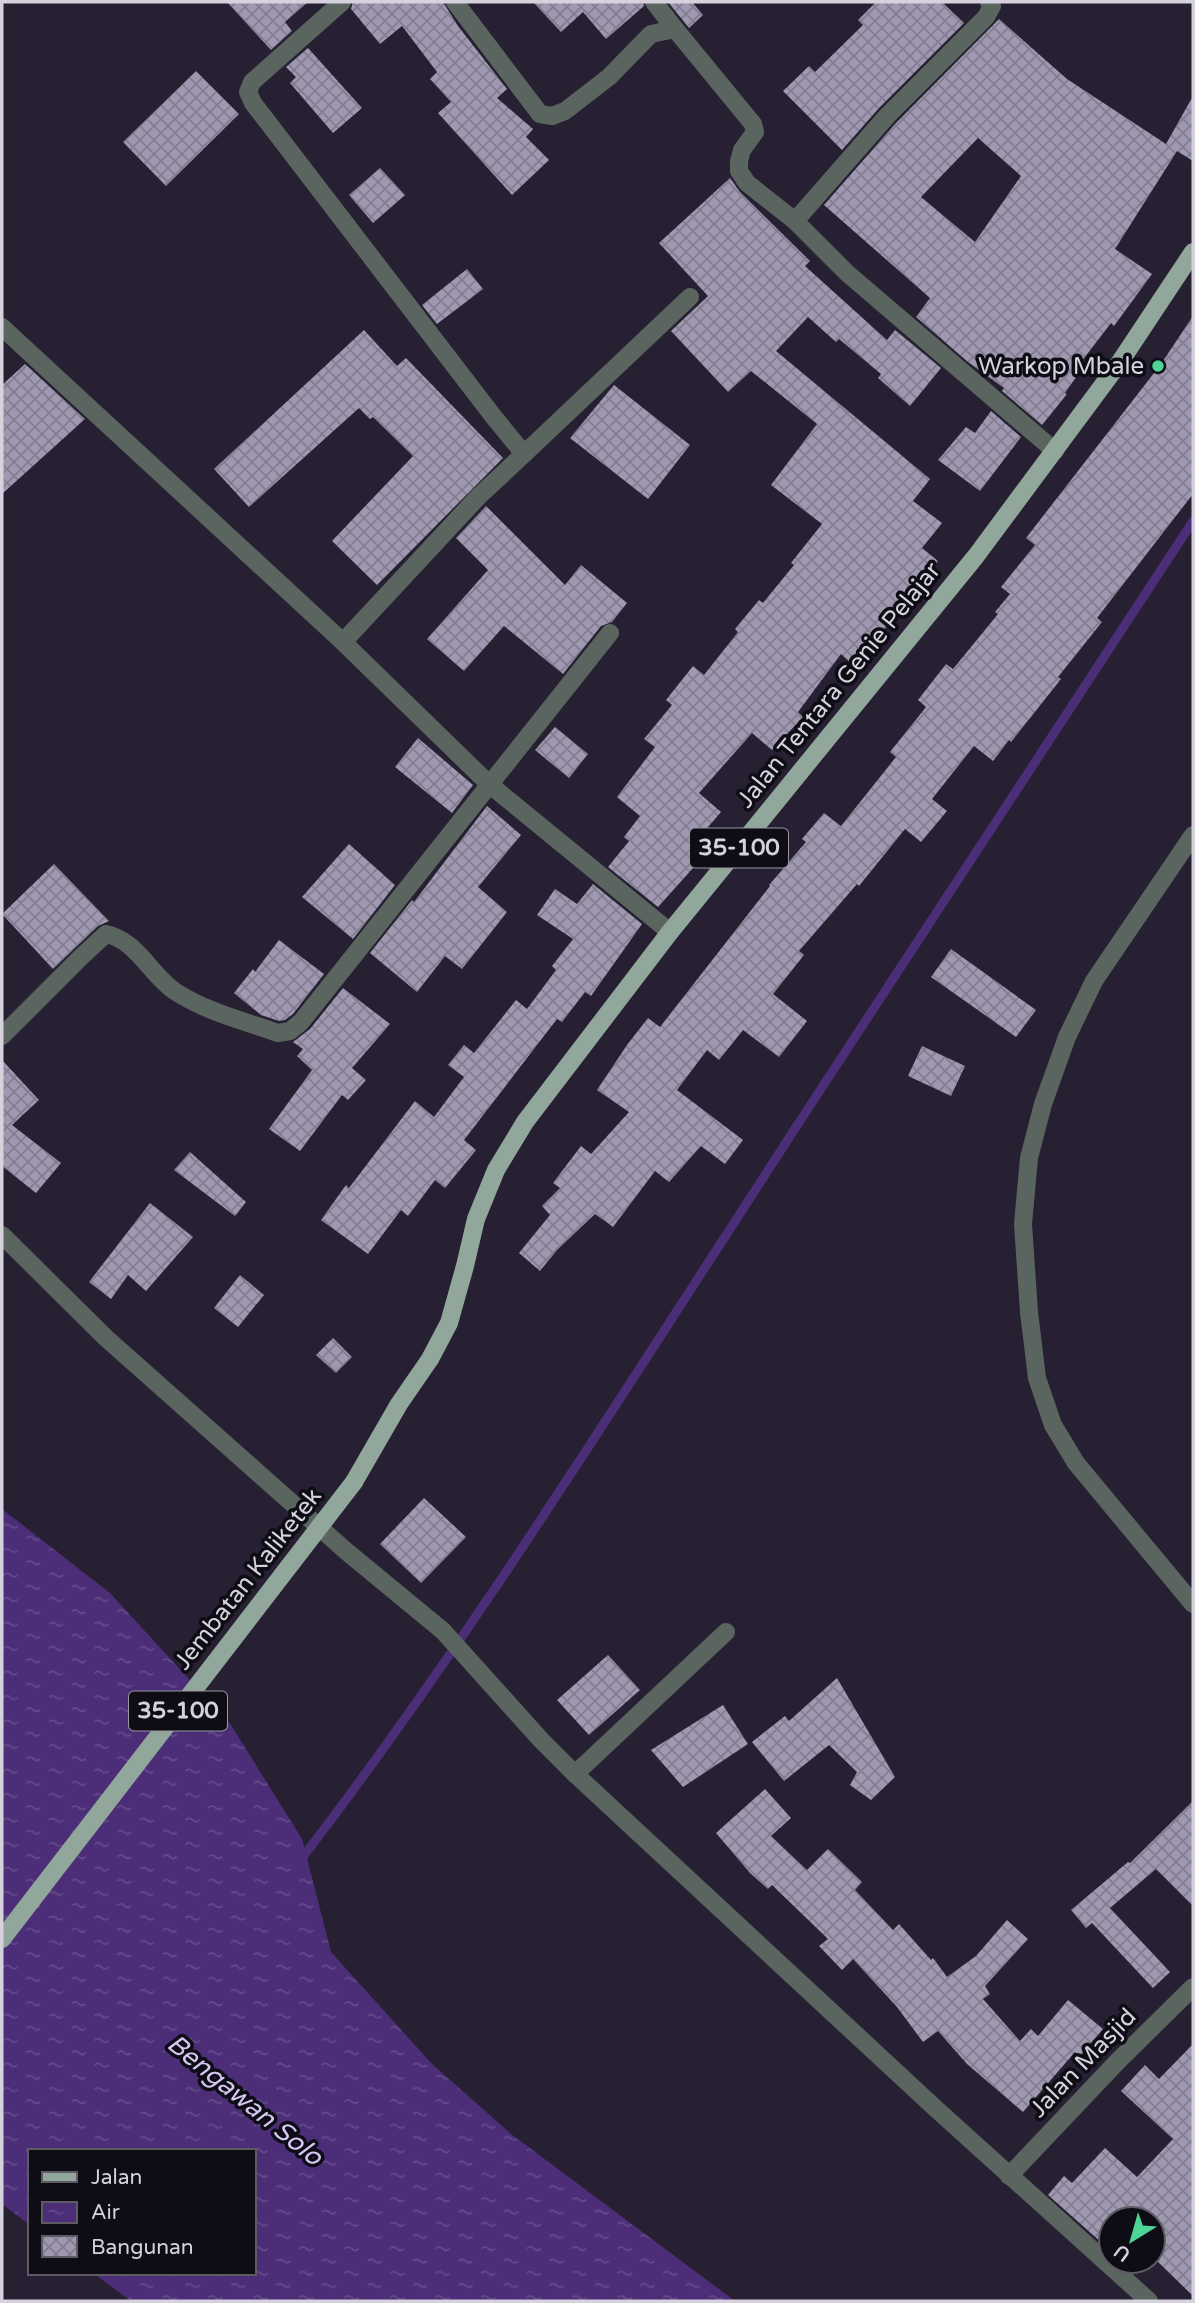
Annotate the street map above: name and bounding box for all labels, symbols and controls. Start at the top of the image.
place label: Warkop Mbale [978,352,1144,381]
marker: Warkop Mbale [1150,358,1166,374]
street label: Jalan Tentara Genie Pelajar [731,556,947,814]
road number: 35-100 [690,828,788,868]
street label: Jembatan Kaliketek [168,1482,328,1676]
road number: 35-100 [129,1692,227,1730]
street label: Jalan Masjid [1024,2002,1142,2124]
water label: Bengawan Solo [161,2028,330,2173]
legend [28,2149,256,2275]
text: Jalan [91,2165,142,2190]
text: Air [91,2200,120,2225]
north arrow [1097,2205,1167,2275]
text: Bangunan [91,2235,194,2260]
text: U [1110,2240,1135,2266]

